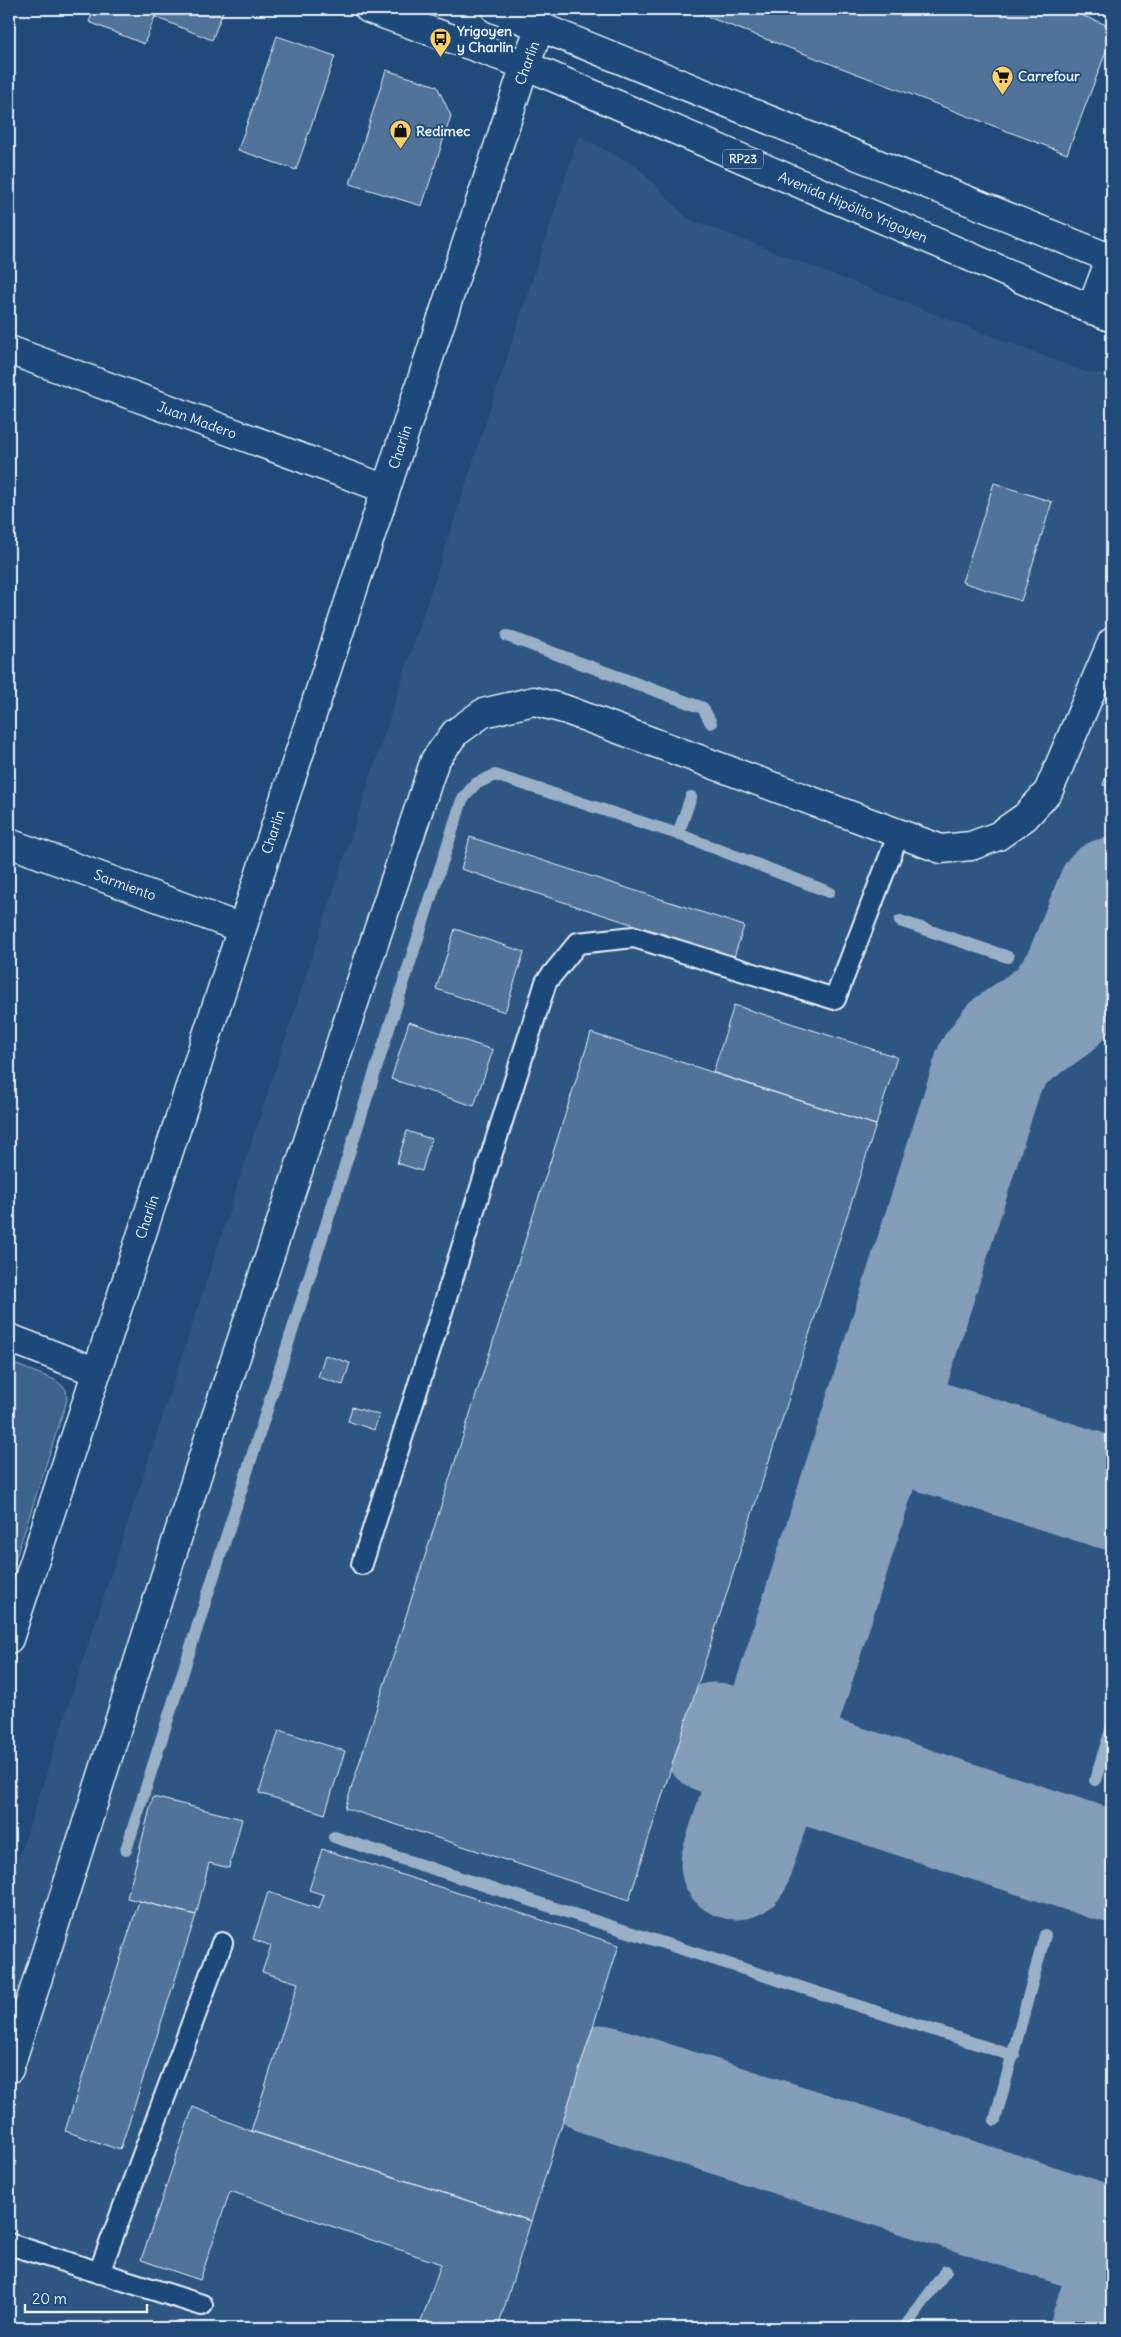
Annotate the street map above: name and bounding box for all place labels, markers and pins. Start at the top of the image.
place label: Yrigoyen y Charlín [456,22,514,56]
bus stop icon: Yrigoyen y Charlín [429,27,453,58]
supermarket icon: Carrefour [990,64,1014,95]
place label: Carrefour [1018,67,1080,85]
shop icon: Redimec [388,119,412,150]
place label: Redimec [416,122,470,140]

